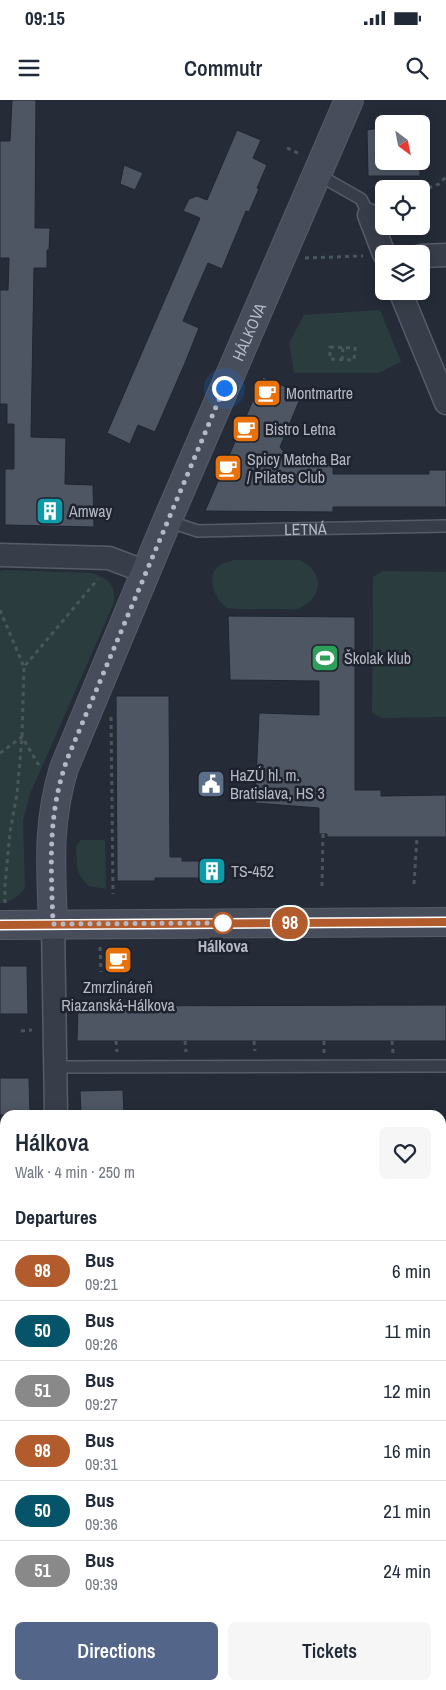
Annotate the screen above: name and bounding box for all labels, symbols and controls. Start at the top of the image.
text: 09:15 [25,5,65,31]
text: Commutr [184,53,262,83]
icon: menu [15,54,43,82]
icon: search [403,54,431,82]
north arrow [375,115,430,170]
map controls [375,115,430,300]
button: locate [375,180,430,235]
button: layers [375,245,430,300]
street label: HÁLKOVA [227,299,271,364]
your location [212,376,237,401]
cafe icon: Montmartre [252,378,282,408]
place label: Montmartre [286,382,353,404]
cafe icon: Bistro Letna [231,414,261,444]
place label: Bistro Letna [265,418,336,440]
place label: Spicy Matcha Bar / Pilates Club [247,448,351,488]
cafe icon: Spicy Matcha Bar / Pilates Club [213,453,243,483]
building icon: Amway [35,496,65,526]
place label: Amway [68,500,112,522]
street label: LETNÁ [284,517,327,540]
sports icon: Školak klub [310,643,340,673]
place label: Školak klub [344,647,411,669]
place label: HaZÚ hl. m. Bratislava, HS 3 [230,764,325,804]
public building icon: HaZÚ hl. m. Bratislava, HS 3 [196,769,226,799]
building icon: TS-452 [197,856,227,886]
place label: TS-452 [231,860,274,882]
line badge: 98 [268,907,312,939]
text: 98 [282,910,298,935]
marker: Hálkova [212,912,234,934]
place label: Hálkova [198,935,249,957]
cafe icon: Zmrzlináreň Riazanská-Hálkova [103,945,133,975]
place label: Zmrzlináreň Riazanská-Hálkova [61,976,176,1016]
text: Hálkova [15,1126,89,1158]
button: heart [379,1127,431,1179]
text: Walk · 4 min · 250 m [15,1161,135,1183]
text: Departures [15,1204,97,1230]
text: Bus [85,1247,114,1273]
text: 98 [34,1258,51,1283]
text: 6 min [392,1258,431,1284]
text: 09:21 [85,1273,118,1295]
text: Bus [85,1307,114,1333]
text: 50 [34,1318,51,1343]
text: 11 min [385,1318,431,1344]
text: 09:26 [85,1333,118,1355]
text: Bus [85,1367,114,1393]
text: 51 [34,1378,51,1403]
text: 12 min [383,1378,431,1404]
text: 09:27 [85,1393,118,1415]
text: Bus [85,1427,114,1453]
text: 98 [34,1438,51,1463]
text: 16 min [383,1438,431,1464]
text: 09:31 [85,1453,118,1475]
text: Bus [85,1487,114,1513]
text: 50 [34,1498,51,1523]
text: 21 min [383,1498,431,1524]
text: 09:36 [85,1513,118,1535]
text: Bus [85,1547,114,1573]
text: 51 [34,1558,51,1583]
text: 24 min [383,1558,431,1584]
text: 09:39 [85,1573,118,1595]
button: Directions [15,1622,218,1680]
button: Tickets [228,1622,431,1680]

